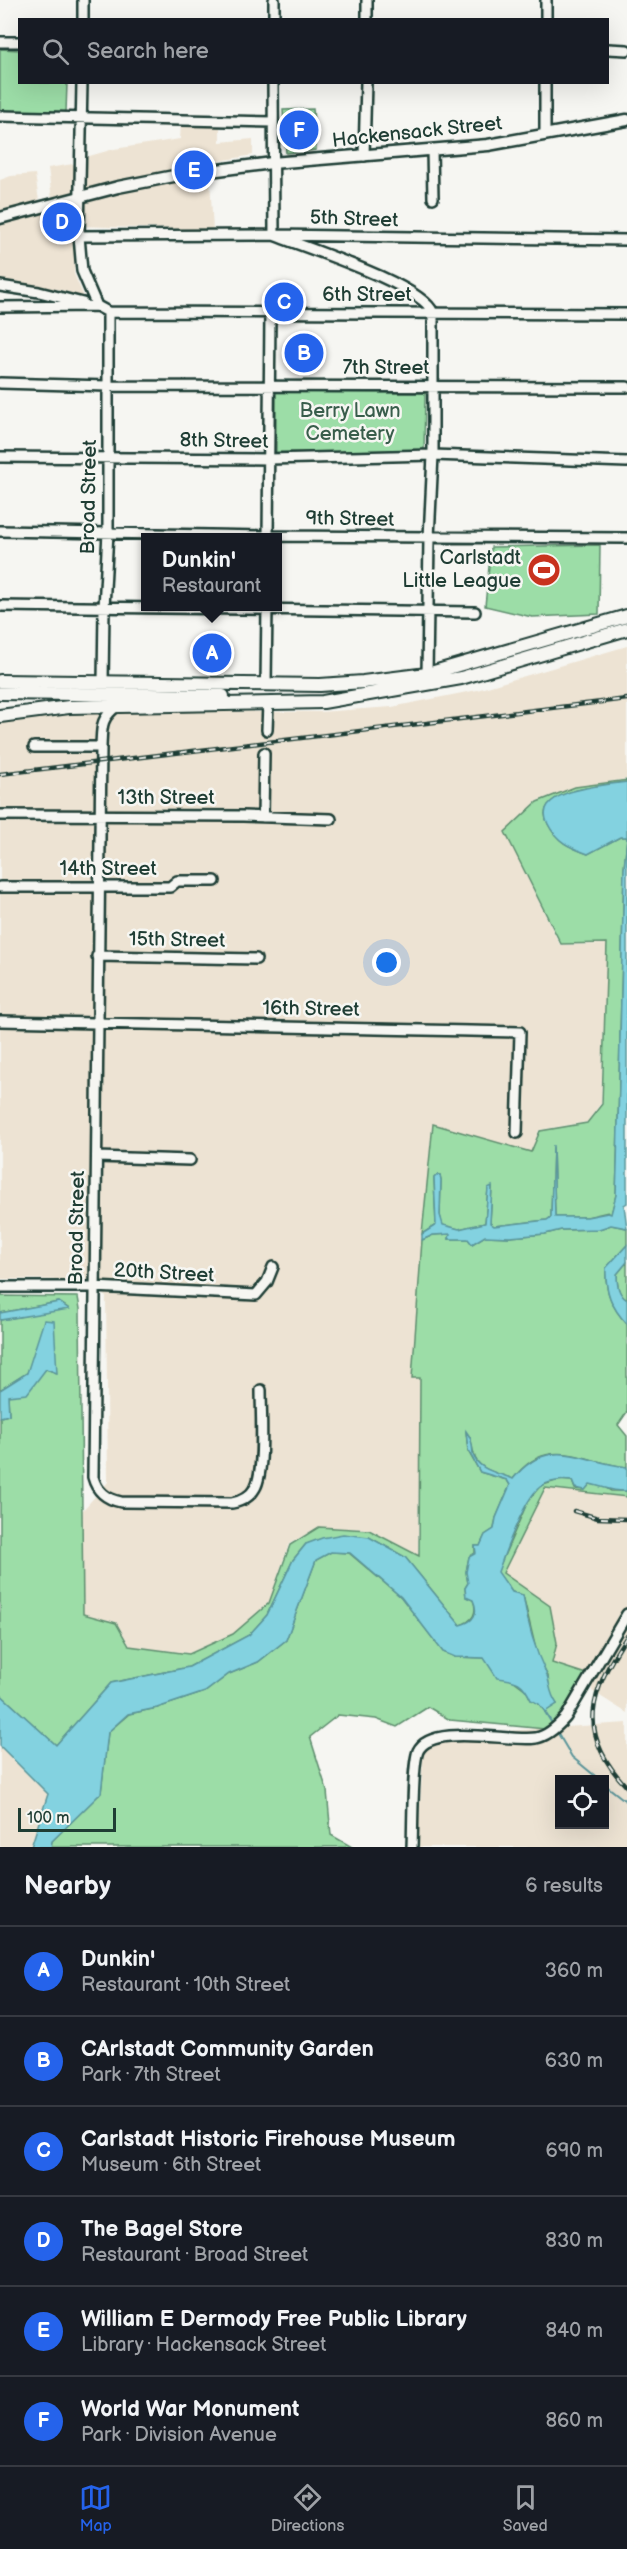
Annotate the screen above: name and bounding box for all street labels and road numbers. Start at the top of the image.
street label: Hackensack Street [331,111,503,153]
street label: 5th Street [309,205,399,233]
street label: 6th Street [322,283,412,307]
street label: 7th Street [343,356,429,380]
street label: 8th Street [179,428,269,454]
street label: Broad Street [76,440,102,554]
street label: 9th Street [305,506,395,532]
street label: 13th Street [117,786,215,810]
street label: 14th Street [59,857,157,881]
street label: 15th Street [129,927,225,953]
street label: 16th Street [262,996,360,1022]
street label: Broad Street [64,1171,90,1285]
street label: 20th Street [113,1258,215,1288]

